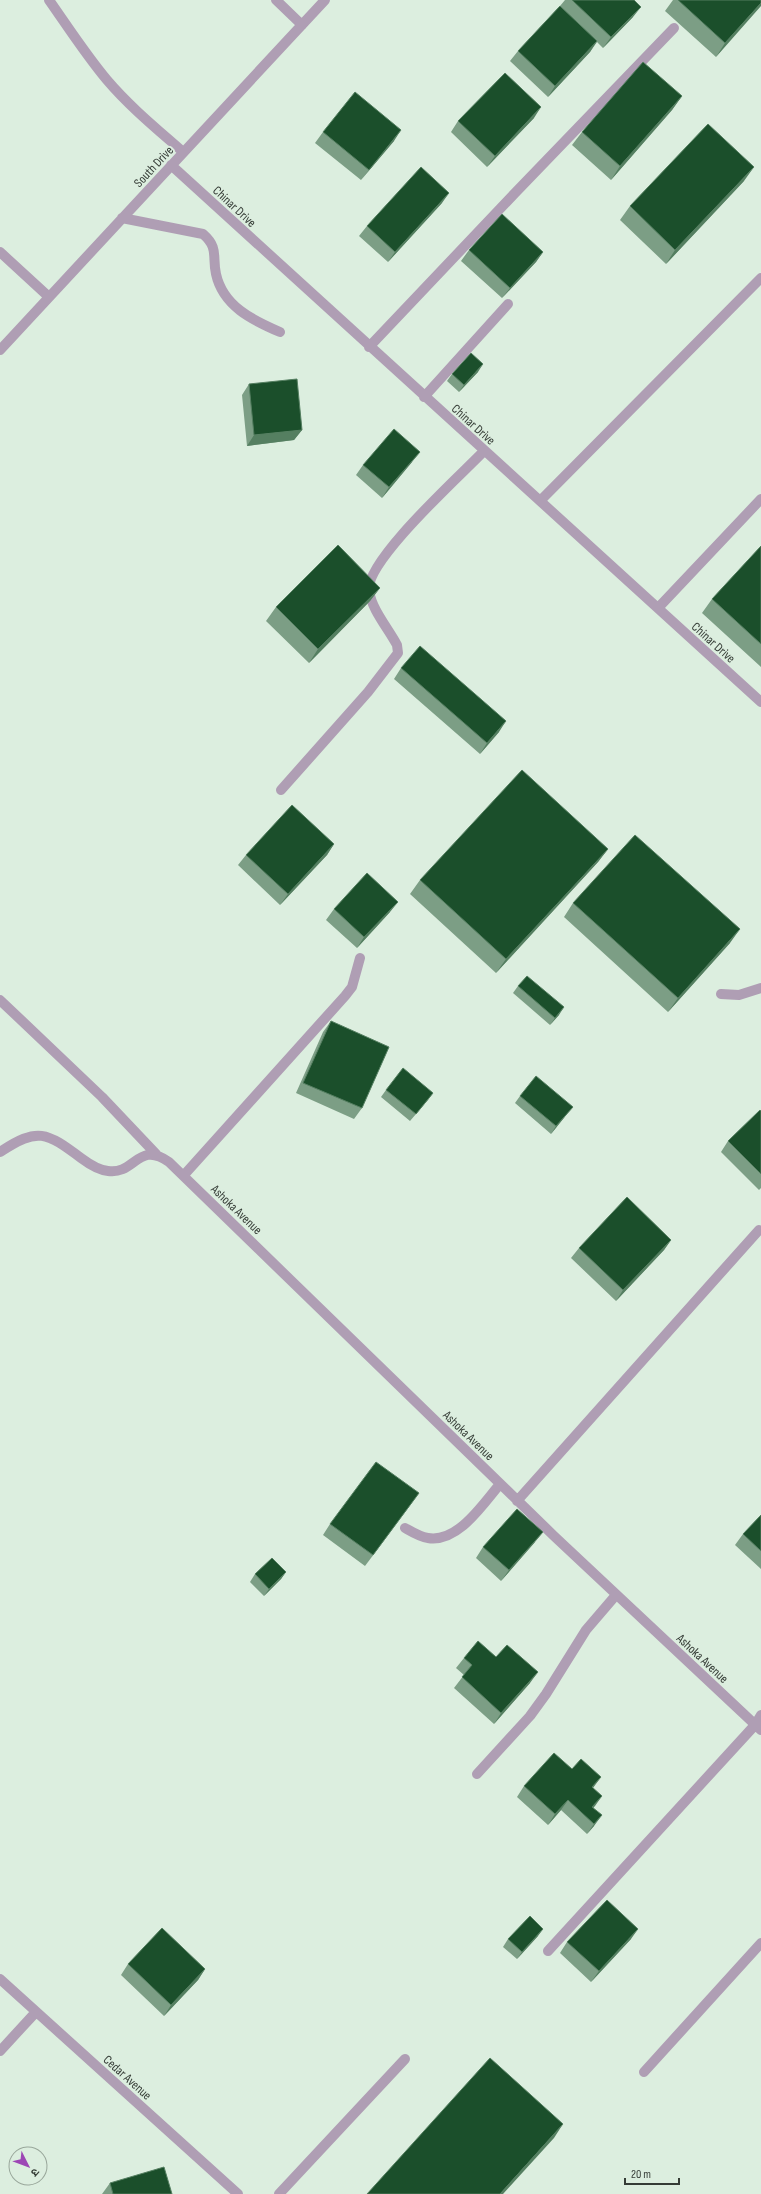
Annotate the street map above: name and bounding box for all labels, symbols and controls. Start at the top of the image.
street label: South Drive [131,143,177,191]
street label: Chinar Drive [209,183,259,231]
street label: Chinar Drive [448,401,499,449]
street label: Chinar Drive [688,619,739,667]
street label: Ashoka Avenue [207,1181,265,1238]
street label: Ashoka Avenue [439,1407,497,1464]
street label: Ashoka Avenue [672,1630,732,1687]
street label: Cedar Avenue [100,2052,155,2104]
north arrow [8,2146,48,2186]
scale bar [625,2160,679,2186]
text: उ [28,2166,42,2180]
text: 20 m [631,2167,651,2182]

